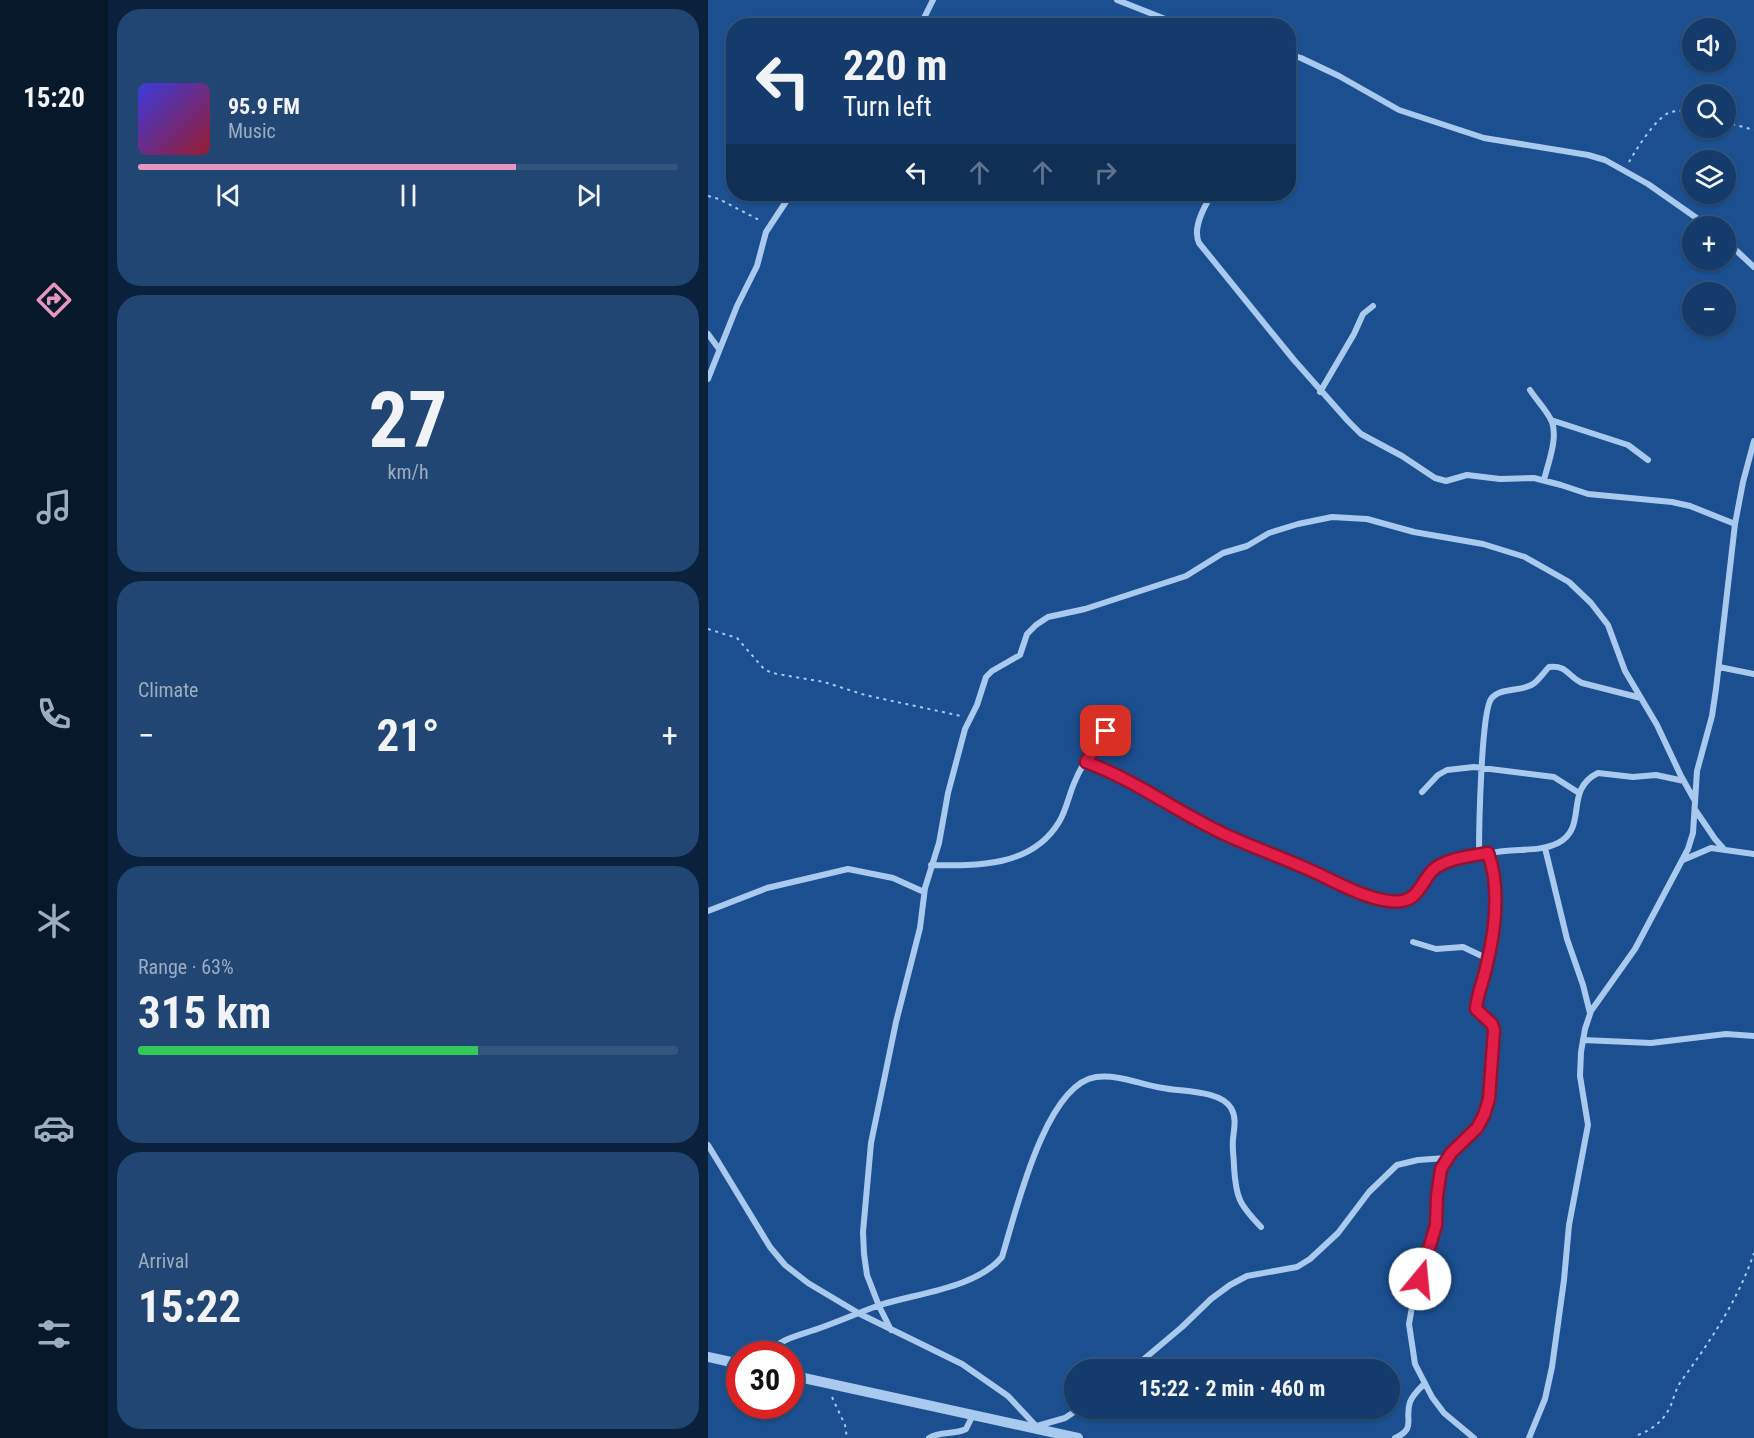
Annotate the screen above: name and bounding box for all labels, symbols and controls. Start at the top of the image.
map controls [1682,18,1736,336]
button: sound [1682,18,1736,72]
text: 220 m [843,41,948,90]
icon: left [744,42,822,120]
text: 15:20 [23,82,85,114]
button: search [1682,84,1736,138]
text: Turn left [843,91,932,123]
text: 95.9 FM [228,94,300,119]
text: Music [228,119,276,143]
button: layers [1682,150,1736,204]
icon: left [900,156,933,189]
icon: ahead [963,156,996,189]
icon: ahead [1026,156,1059,189]
icon: right [1089,156,1122,189]
icon: previous [212,179,245,212]
icon: pause [392,179,425,212]
icon: next [572,179,605,212]
button: + [1682,216,1736,270]
icon: directions [33,279,75,321]
button: − [1682,282,1736,336]
text: 27 [369,375,447,466]
text: km/h [387,460,429,484]
icon: music [33,486,75,528]
text: Climate [138,678,198,702]
icon: phone [33,693,75,735]
pin [1080,705,1131,756]
text: 21° [377,709,440,762]
icon: arrive [1089,714,1122,747]
text: − [138,716,155,755]
text: + [662,716,678,755]
icon: climate [33,900,75,942]
text: Range · 63% [138,955,234,979]
text: 315 km [138,986,271,1039]
icon: car [33,1107,75,1149]
position arrow [1388,1247,1452,1311]
text: Arrival [138,1249,189,1273]
text: 15:22 [138,1280,241,1333]
icon: filters [33,1313,75,1355]
speed limit sign: 30 [726,1341,804,1419]
text: 15:22 · 2 min · 460 m [1139,1376,1325,1401]

